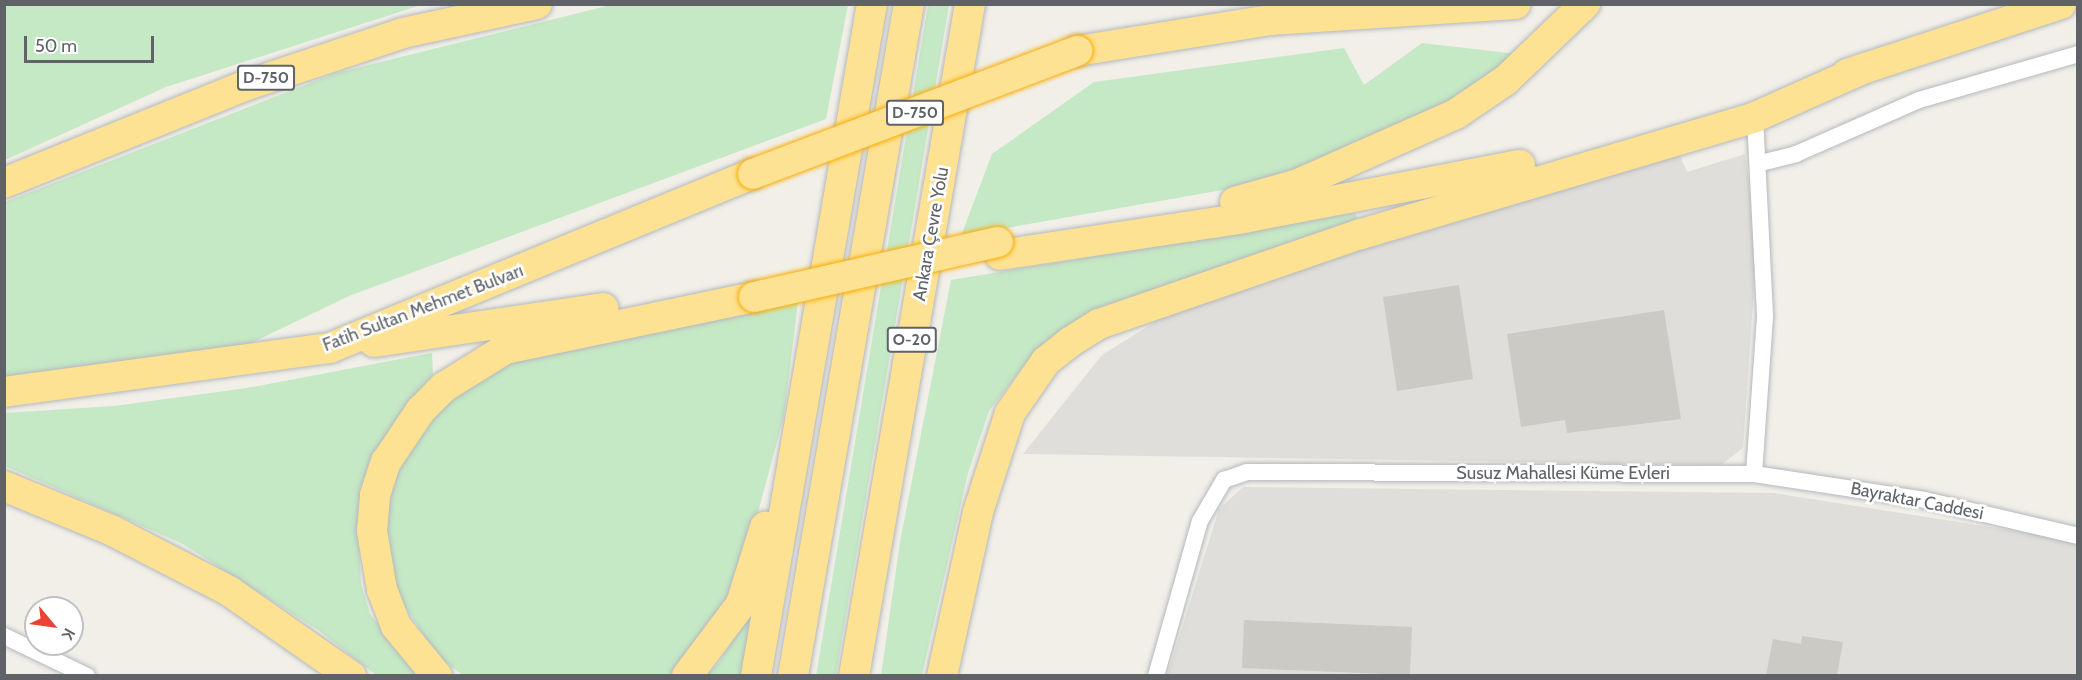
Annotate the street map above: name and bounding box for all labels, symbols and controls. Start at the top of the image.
scale bar [27,24,158,62]
text: 50 m [35,35,77,57]
road number: D-750 [236,65,296,91]
road number: D-750 [885,100,945,126]
street label: Ankara Çevre Yolu [909,165,953,303]
street label: Fatih Sultan Mehmet Bulvarı [320,260,526,356]
road number: O-20 [886,327,938,353]
street label: Susuz Mahallesi Küme Evleri [1456,462,1670,484]
street label: Bayraktar Caddesi [1849,478,1985,524]
north arrow [24,596,84,656]
text: K [58,625,79,643]

